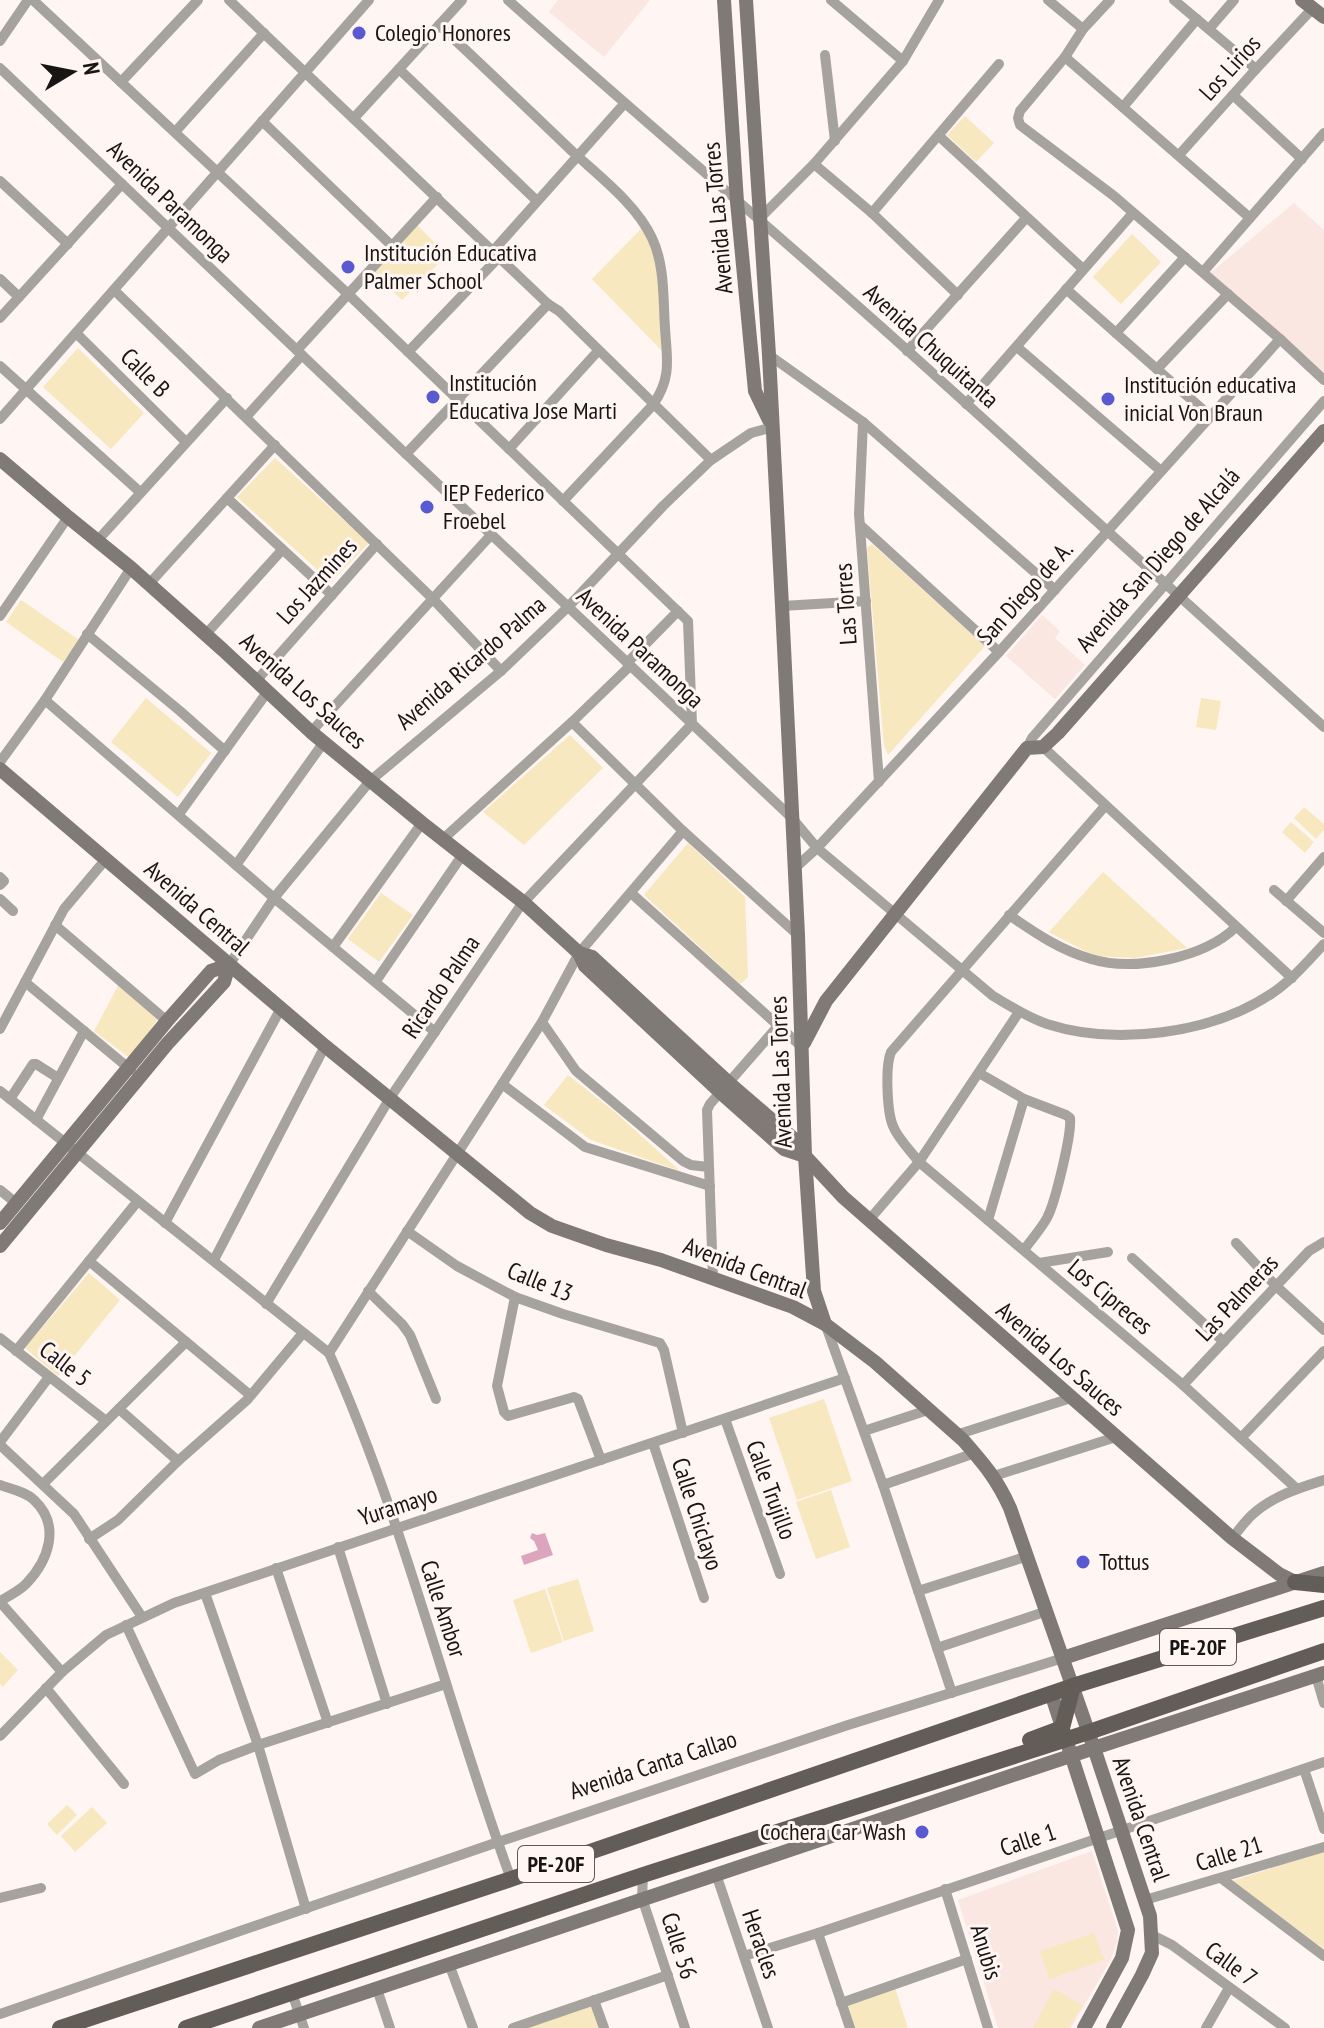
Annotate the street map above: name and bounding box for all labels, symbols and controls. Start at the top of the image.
place label: Colegio Honores [375,17,511,48]
marker: Colegio Honores [350,24,368,42]
street label: Los Lirios [1192,28,1267,107]
north arrow [32,32,112,112]
text: N [77,60,107,77]
street label: Avenida Paramonga [101,134,240,269]
street label: Avenida Las Torres [695,141,740,295]
place label: Institución Educativa Palmer School [364,237,537,296]
marker: Institución Educativa Palmer School [339,258,357,276]
street label: Avenida Chuquitanta [857,277,1005,415]
street label: Calle B [114,341,177,404]
place label: Institución Educativa Jose Marti [449,367,617,426]
place label: Institución educativa inicial Von Braun [1124,369,1296,428]
marker: Institución Educativa Jose Marti [424,388,442,406]
marker: Institución educativa inicial Von Braun [1099,390,1117,408]
street label: Avenida San Diego de Alcalá [1069,461,1246,658]
place label: IEP Federico Froebel [443,477,544,536]
marker: IEP Federico Froebel [418,498,436,516]
street label: Los Jazmines [270,531,364,630]
street label: San Diego de A. [970,534,1080,651]
street label: Las Torres [827,562,864,646]
street label: Avenida Paramonga [570,581,711,715]
street label: Avenida Ricardo Palma [389,589,552,736]
street label: Avenida Los Sauces [234,626,373,756]
street label: Avenida Central [138,853,257,962]
street label: Ricardo Palma [395,929,486,1044]
street label: Avenida Las Torres [762,995,799,1149]
street label: Avenida Central [679,1230,812,1305]
street label: Las Palmeras [1189,1248,1285,1348]
street label: Los Cipreces [1061,1252,1159,1341]
street label: Calle 13 [503,1254,578,1309]
street label: Avenida Los Sauces [990,1295,1131,1423]
street label: Calle 5 [33,1334,97,1393]
street label: Calle Trujillo [739,1436,804,1544]
street label: Calle Chiclayo [665,1454,730,1574]
street label: Yuramayo [355,1478,441,1533]
place label: Tottus [1099,1546,1149,1577]
marker: Tottus [1074,1553,1092,1571]
street label: Calle Ambor [413,1556,474,1662]
road number: PE-20F [1160,1629,1236,1665]
street label: Avenida Canta Callao [565,1723,740,1806]
street label: Avenida Central [1106,1752,1177,1886]
place label: Cochera Car Wash [760,1816,906,1847]
street label: Calle 1 [996,1816,1060,1863]
marker: Cochera Car Wash [913,1823,931,1841]
street label: Calle 21 [1192,1829,1266,1878]
road number: PE-20F [518,1846,594,1882]
street label: Heracles [735,1905,788,1983]
street label: Calle 56 [654,1909,705,1983]
street label: Anubis [963,1921,1009,1983]
street label: Calle 7 [1199,1934,1264,1993]

